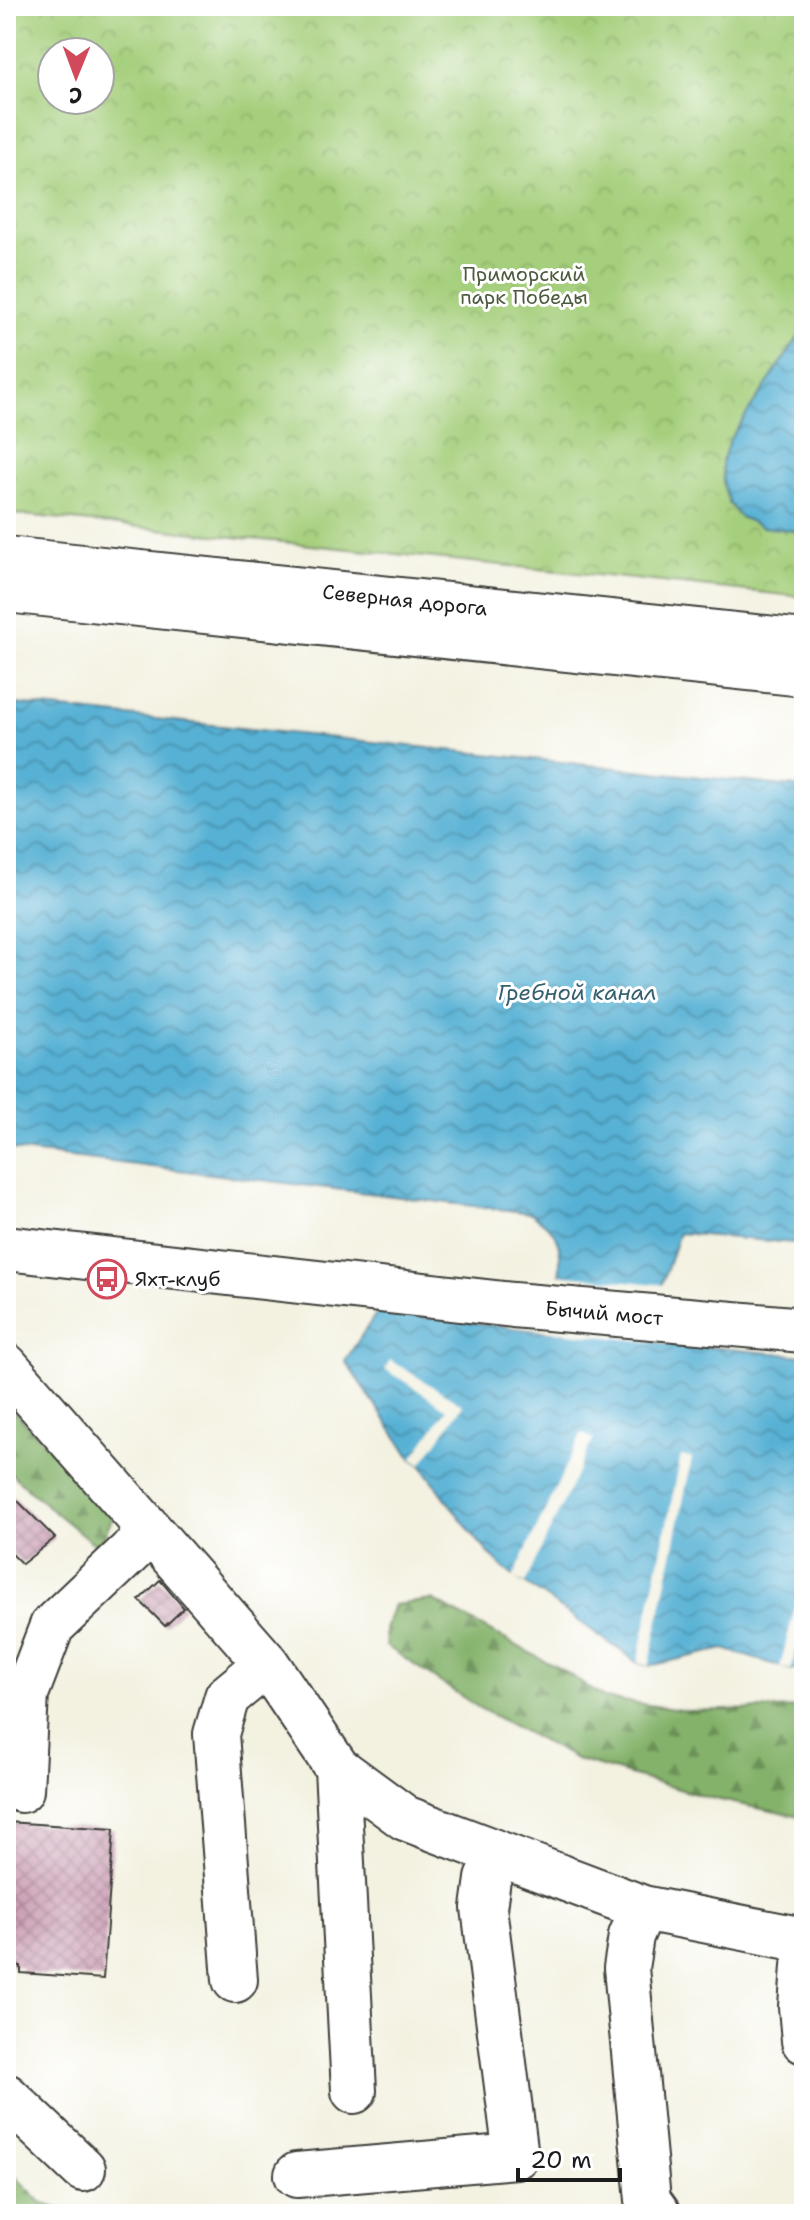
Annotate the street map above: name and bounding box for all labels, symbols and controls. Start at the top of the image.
north arrow [36,36,116,116]
text: С [69,81,83,110]
park label: Приморский парк Победы [460,261,588,310]
street label: Северная дорога [321,578,489,622]
water label: Гребной канал [497,978,657,1007]
bus stop icon: Яхт-клуб [86,1258,128,1300]
place label: Яхт-клуб [135,1266,220,1292]
street label: Бычий мост [544,1295,665,1331]
scale bar [518,2132,620,2182]
text: 20 m [530,2144,592,2176]

